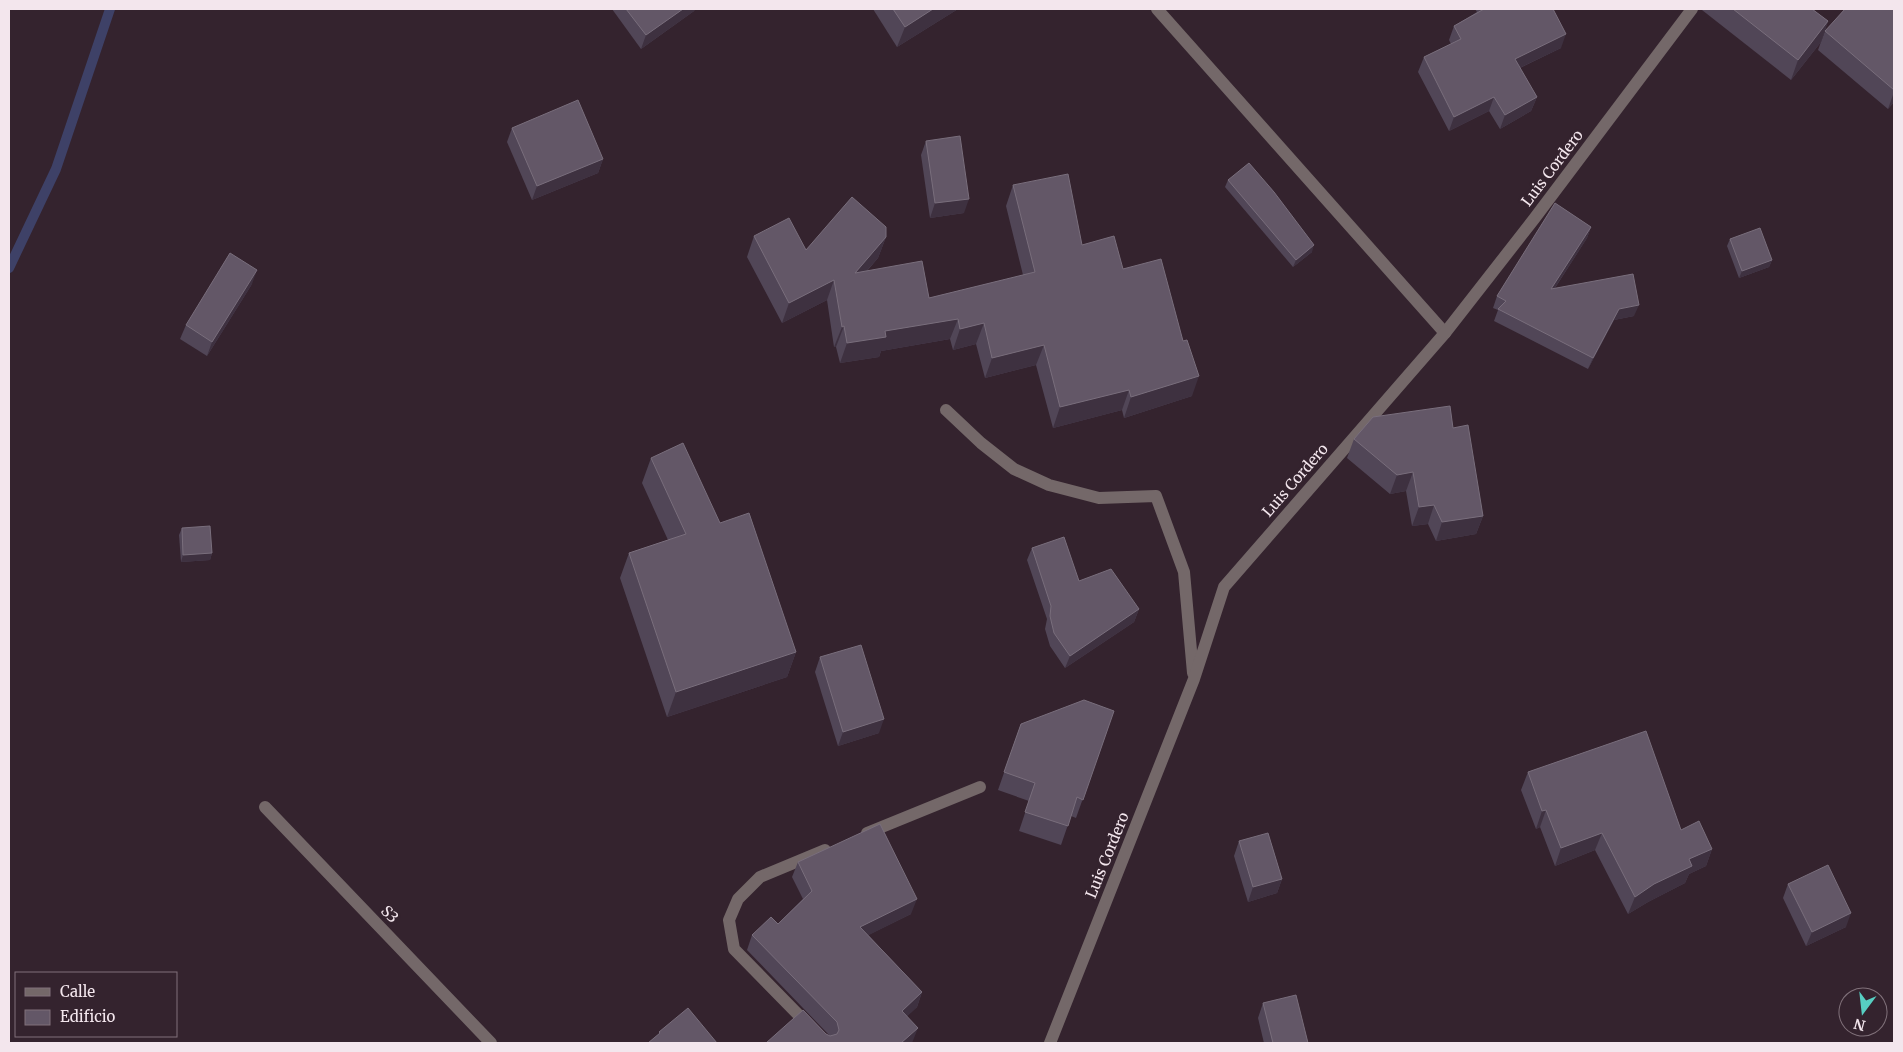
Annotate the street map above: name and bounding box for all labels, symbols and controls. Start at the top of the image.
street label: Luis Cordero [1517,126,1587,210]
street label: Luis Cordero [1258,439,1332,521]
street label: Luis Cordero [1081,809,1133,901]
street label: S3 [377,901,403,927]
legend [15,972,178,1037]
text: Calle [60,982,95,1001]
north arrow [1838,987,1888,1037]
text: Edificio [60,1007,116,1026]
text: N [1852,1014,1867,1035]

